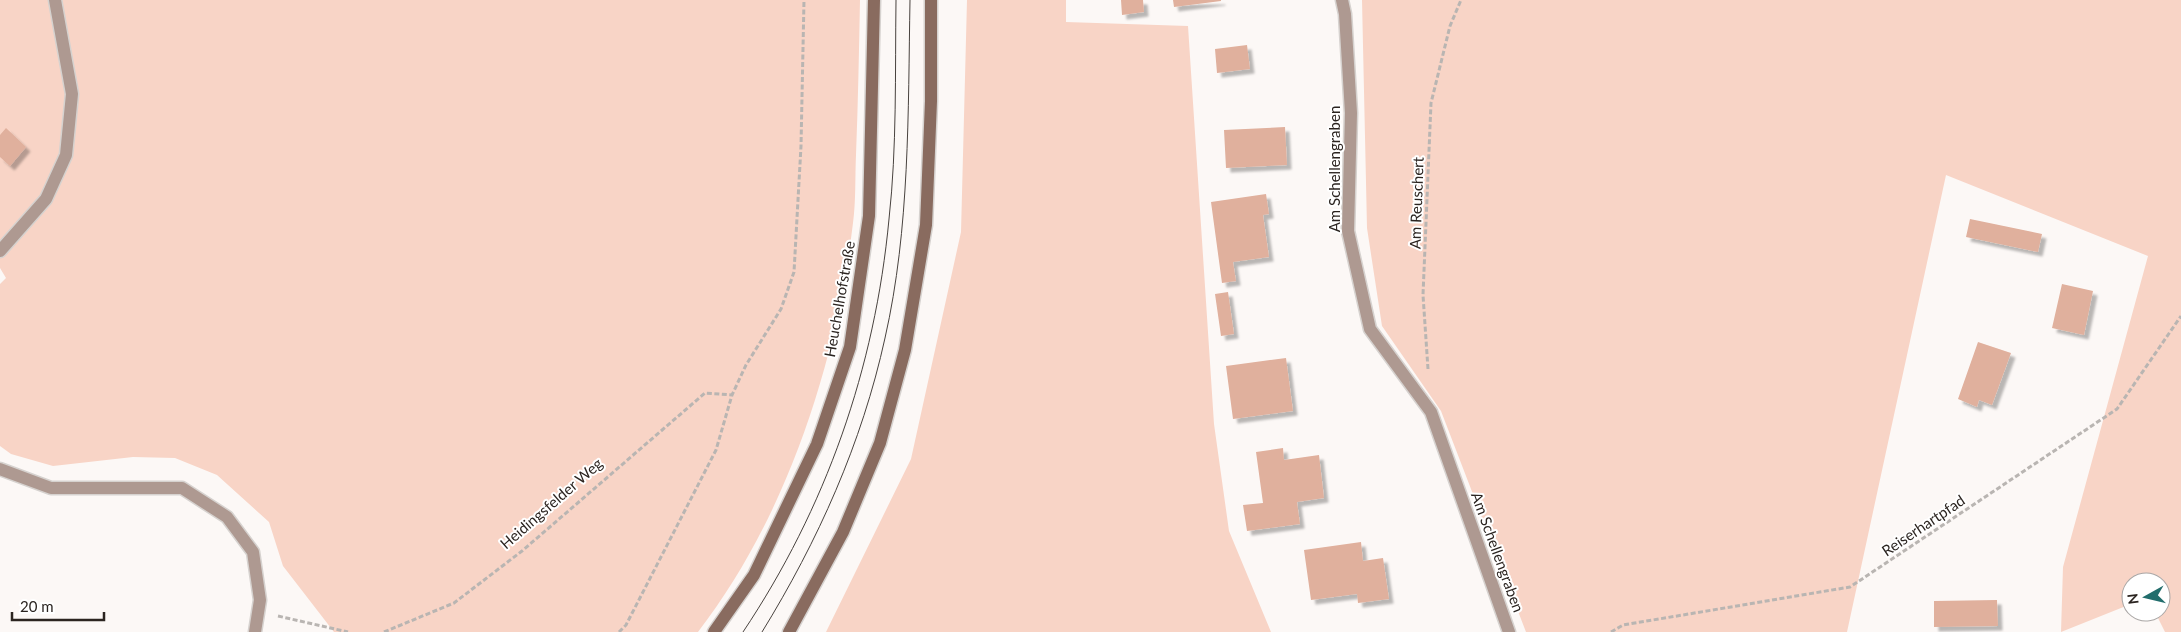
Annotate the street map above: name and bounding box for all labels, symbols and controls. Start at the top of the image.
street label: Am Schellengraben [1325,106,1343,232]
street label: Am Reuschert [1405,156,1427,249]
street label: Heuchelhofstraße [820,239,858,359]
street label: Heidingsfelder Weg [496,454,606,552]
street label: Am Schellengraben [1468,489,1528,615]
street label: Reiserhartpfad [1878,491,1968,559]
north arrow [2121,572,2171,622]
scale bar [12,590,105,622]
text: N [2123,592,2142,605]
text: 20 m [20,597,54,615]

